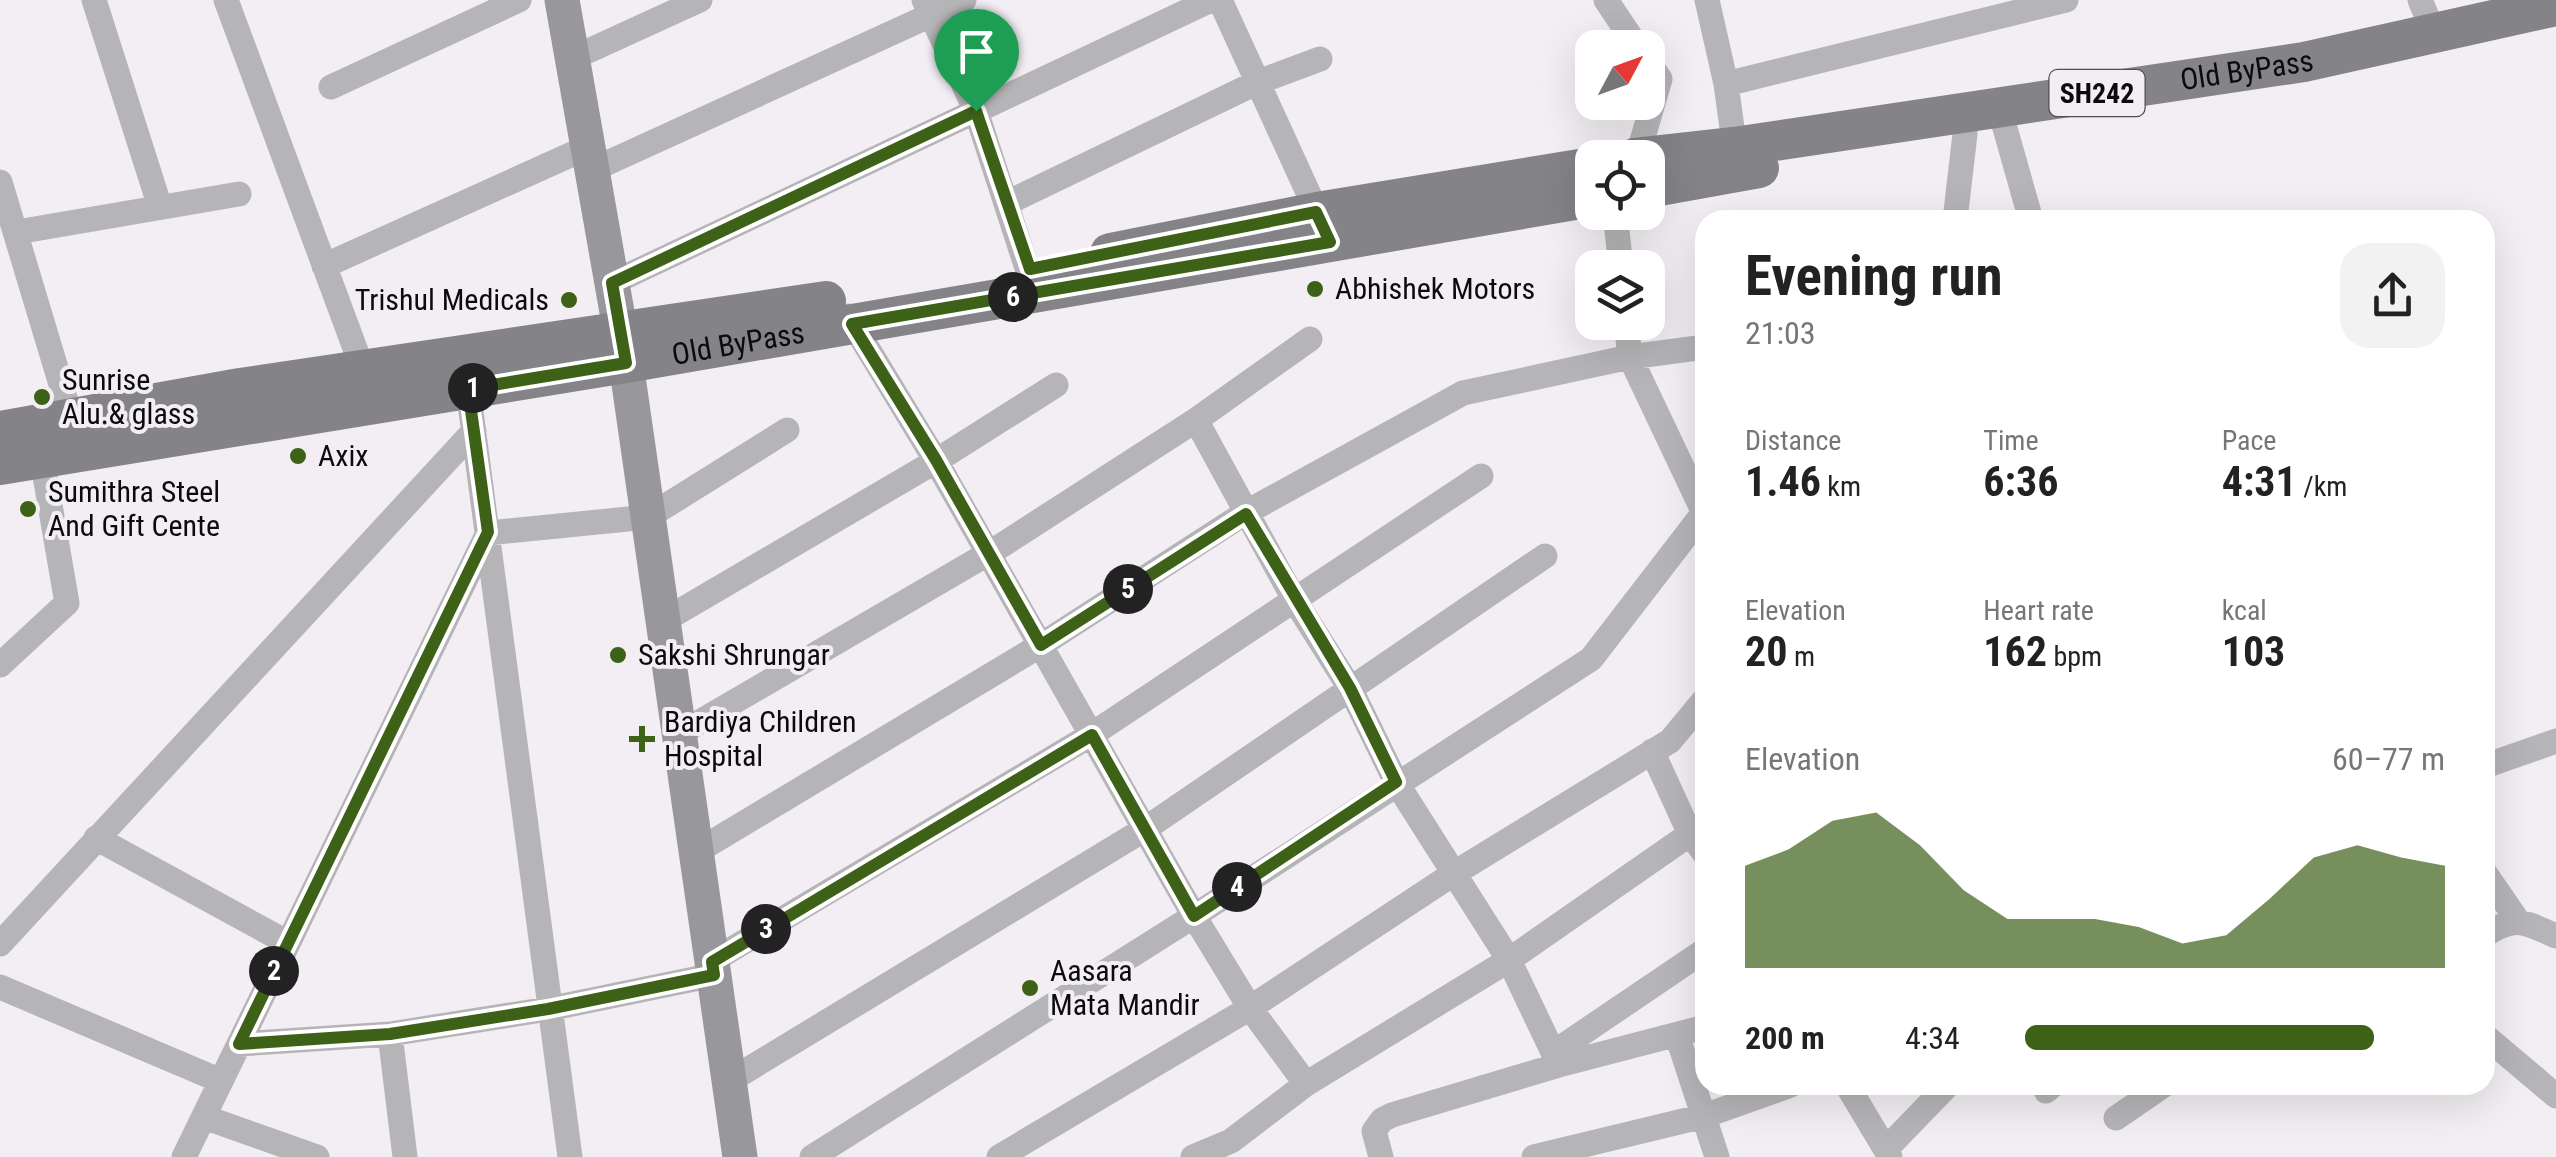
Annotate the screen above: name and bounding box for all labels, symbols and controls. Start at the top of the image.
pin [934,9,1019,112]
icon: arrive [949,24,1004,79]
north arrow [1575,30,1665,120]
map controls [1575,30,1665,340]
street label: Old ByPass [2178,42,2316,97]
road number: SH242 [2050,70,2144,116]
button: locate [1575,140,1665,230]
button: share [2340,243,2445,348]
text: Evening run [1745,244,2003,308]
button: layers [1575,250,1665,340]
place label: Abhishek Motors [1335,271,1535,306]
pin: 6 [988,272,1038,322]
marker: Abhishek Motors [1304,278,1326,300]
text: 6 [1006,280,1020,313]
place label: Trishul Medicals [355,282,549,317]
marker: Trishul Medicals [558,289,580,311]
text: 21:03 [1745,314,1816,352]
street label: Old ByPass [669,315,807,372]
place label: Sunrise Alu.& glass [62,362,195,431]
pin: 1 [448,363,498,413]
text: 1 [466,371,480,404]
marker: Sunrise Alu.& glass [31,386,53,408]
text: Distance [1745,424,1842,457]
text: Time [1983,424,2039,457]
text: Pace [2222,424,2277,457]
place label: Axix [318,438,369,473]
marker: Axix [287,445,309,467]
text: 1.46 [1745,457,1821,506]
text: 6:36 [1983,457,2059,506]
text: 4:31 [2222,457,2297,506]
text: km [1821,470,1861,503]
text: /km [2297,470,2347,503]
place label: Sumithra Steel And Gift Cente [48,474,220,543]
marker: Sumithra Steel And Gift Cente [17,498,39,520]
pin: 5 [1103,564,1153,614]
text: 5 [1121,572,1135,605]
text: Elevation [1745,594,1846,627]
text: Heart rate [1983,594,2094,627]
text: kcal [2222,594,2267,627]
text: 20 [1745,627,1787,676]
text: 162 [1983,627,2047,676]
text: 103 [2222,627,2285,676]
place label: Sakshi Shrungar [638,637,830,672]
text: m [1787,640,1815,673]
text: bpm [2047,640,2102,673]
marker: Sakshi Shrungar [607,644,629,666]
place label: Bardiya Children Hospital [664,704,857,773]
marker: Bardiya Children Hospital [629,726,655,752]
text: Elevation [1745,740,1860,778]
text: 60–77 m [2332,740,2445,778]
pin: 4 [1212,862,1262,912]
text: 4 [1230,870,1244,903]
pin: 3 [741,904,791,954]
text: 3 [759,912,773,945]
pin: 2 [249,946,299,996]
place label: Aasara Mata Mandir [1050,953,1200,1022]
text: 2 [267,954,281,987]
marker: Aasara Mata Mandir [1019,977,1041,999]
text: 200 m [1745,1019,1825,1057]
text: 4:34 [1905,1019,1960,1057]

